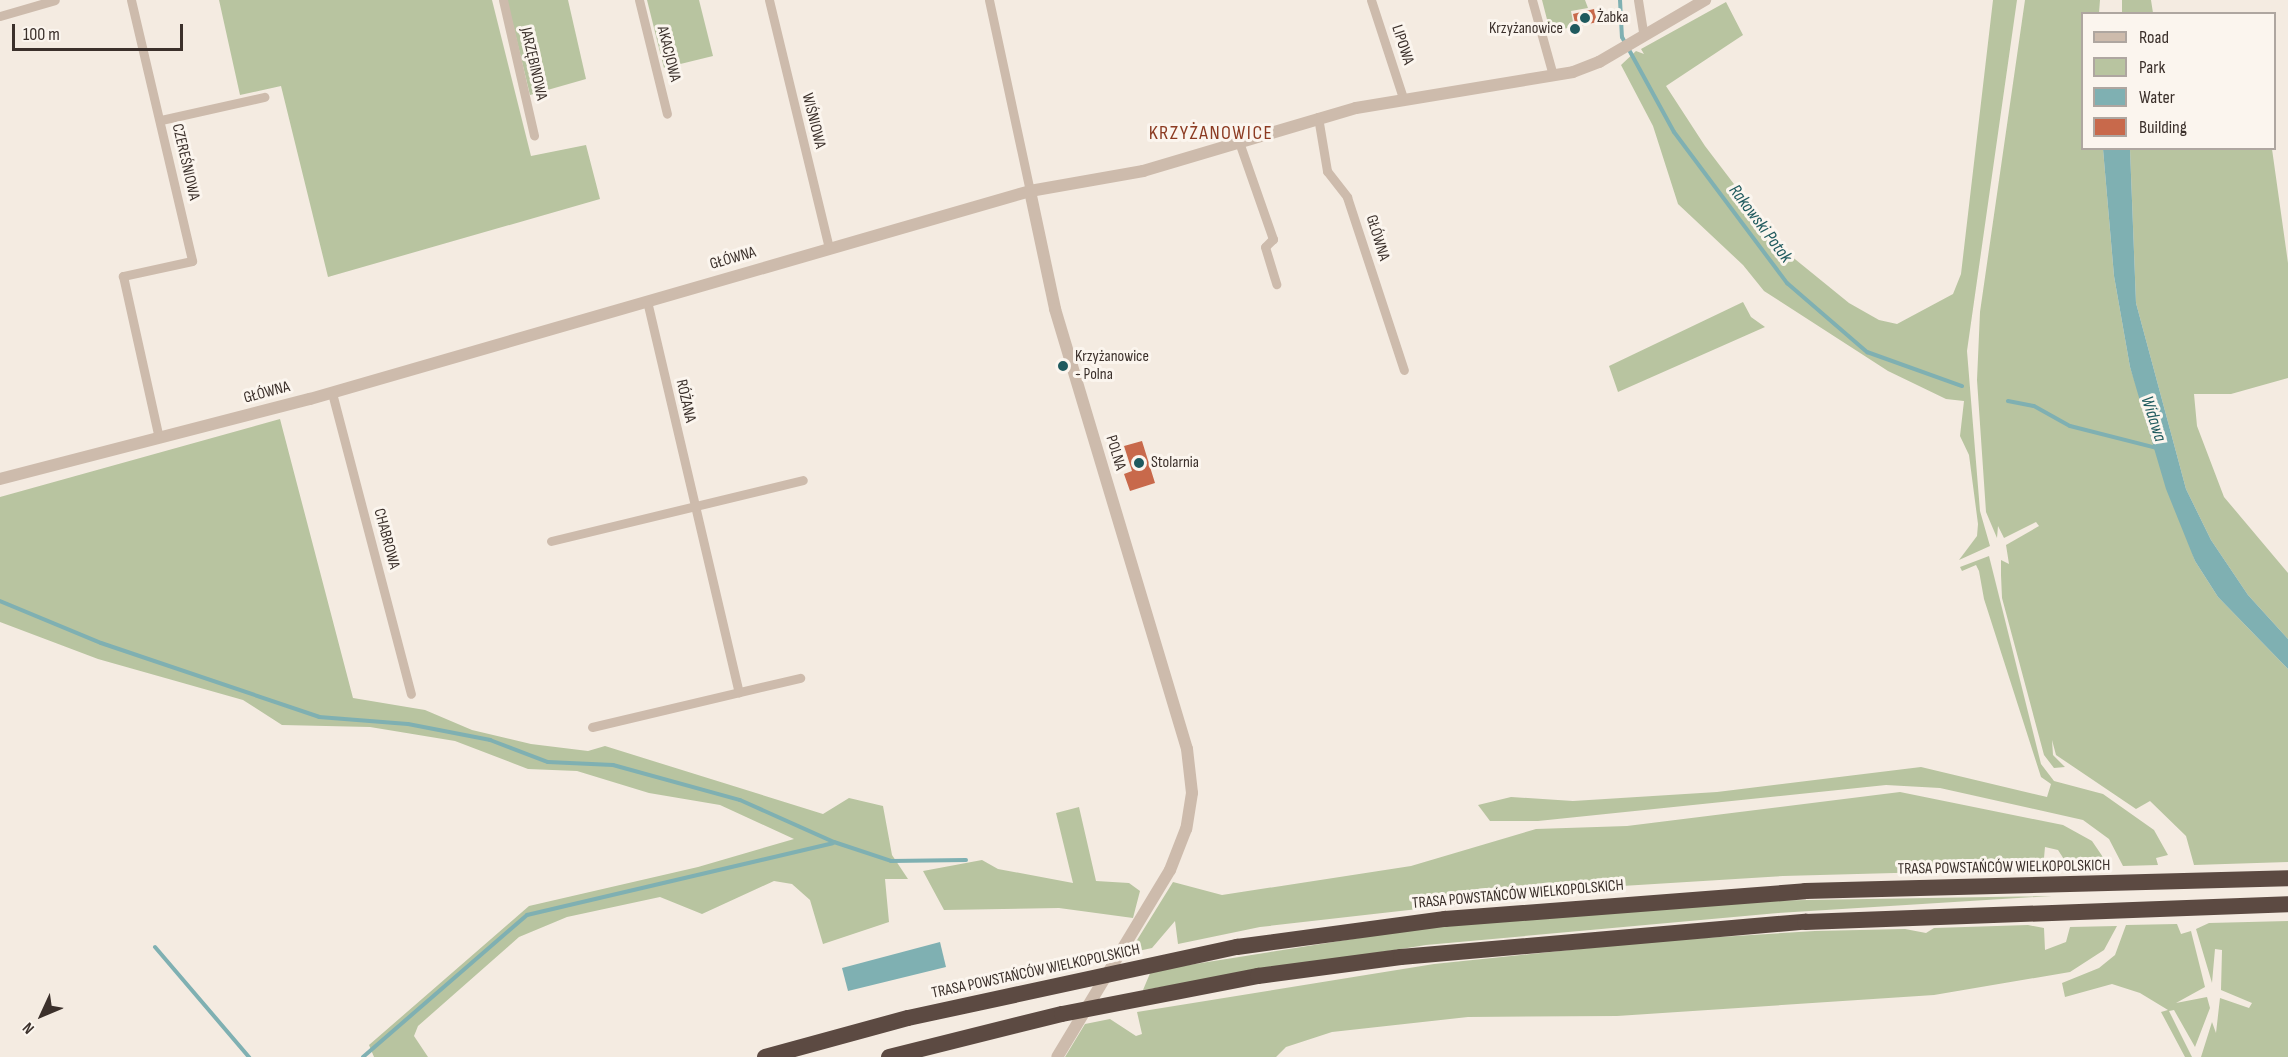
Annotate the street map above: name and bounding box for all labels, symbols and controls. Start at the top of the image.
place label: Żabka [1597,8,1629,28]
marker: Żabka [1578,11,1592,25]
scale bar [15,12,186,50]
legend [2081,12,2276,150]
place label: Krzyżanowice [1489,19,1563,39]
marker: Krzyżanowice [1568,22,1582,36]
street label: LIPOWA [1387,23,1417,67]
text: 100 m [23,24,60,45]
street label: AKACJOWA [652,24,684,84]
street label: JARZĘBINOWA [515,26,551,102]
text: Road [2139,27,2169,48]
text: Park [2139,57,2165,78]
text: Water [2139,87,2175,108]
street label: WIŚNIOWA [797,91,829,151]
text: Building [2139,117,2187,138]
district label: KRZYŻANOWICE [1149,121,1273,145]
street label: CZEREŚNIOWA [167,122,203,202]
water label: Rakowski Potok [1724,181,1796,267]
street label: GŁÓWNA [1361,213,1393,263]
street label: GŁÓWNA [708,243,758,275]
place label: Krzyżanowice - Polna [1075,347,1149,385]
marker: Krzyżanowice - Polna [1056,359,1070,373]
street label: GŁÓWNA [242,378,292,408]
street label: RÓŻANA [671,378,699,424]
water label: Widawa [2136,394,2170,444]
street label: POLNA [1101,433,1129,473]
place label: Stolarnia [1151,453,1199,473]
marker: Stolarnia [1132,456,1146,470]
street label: CHABROWA [369,507,403,571]
street label: TRASA POWSTAŃCÓW WIELKOPOLSKICH [1898,857,2110,879]
street label: TRASA POWSTAŃCÓW WIELKOPOLSKICH [1411,876,1625,914]
street label: TRASA POWSTAŃCÓW WIELKOPOLSKICH [930,941,1142,1003]
north arrow [12,985,72,1045]
text: N [19,1018,38,1038]

